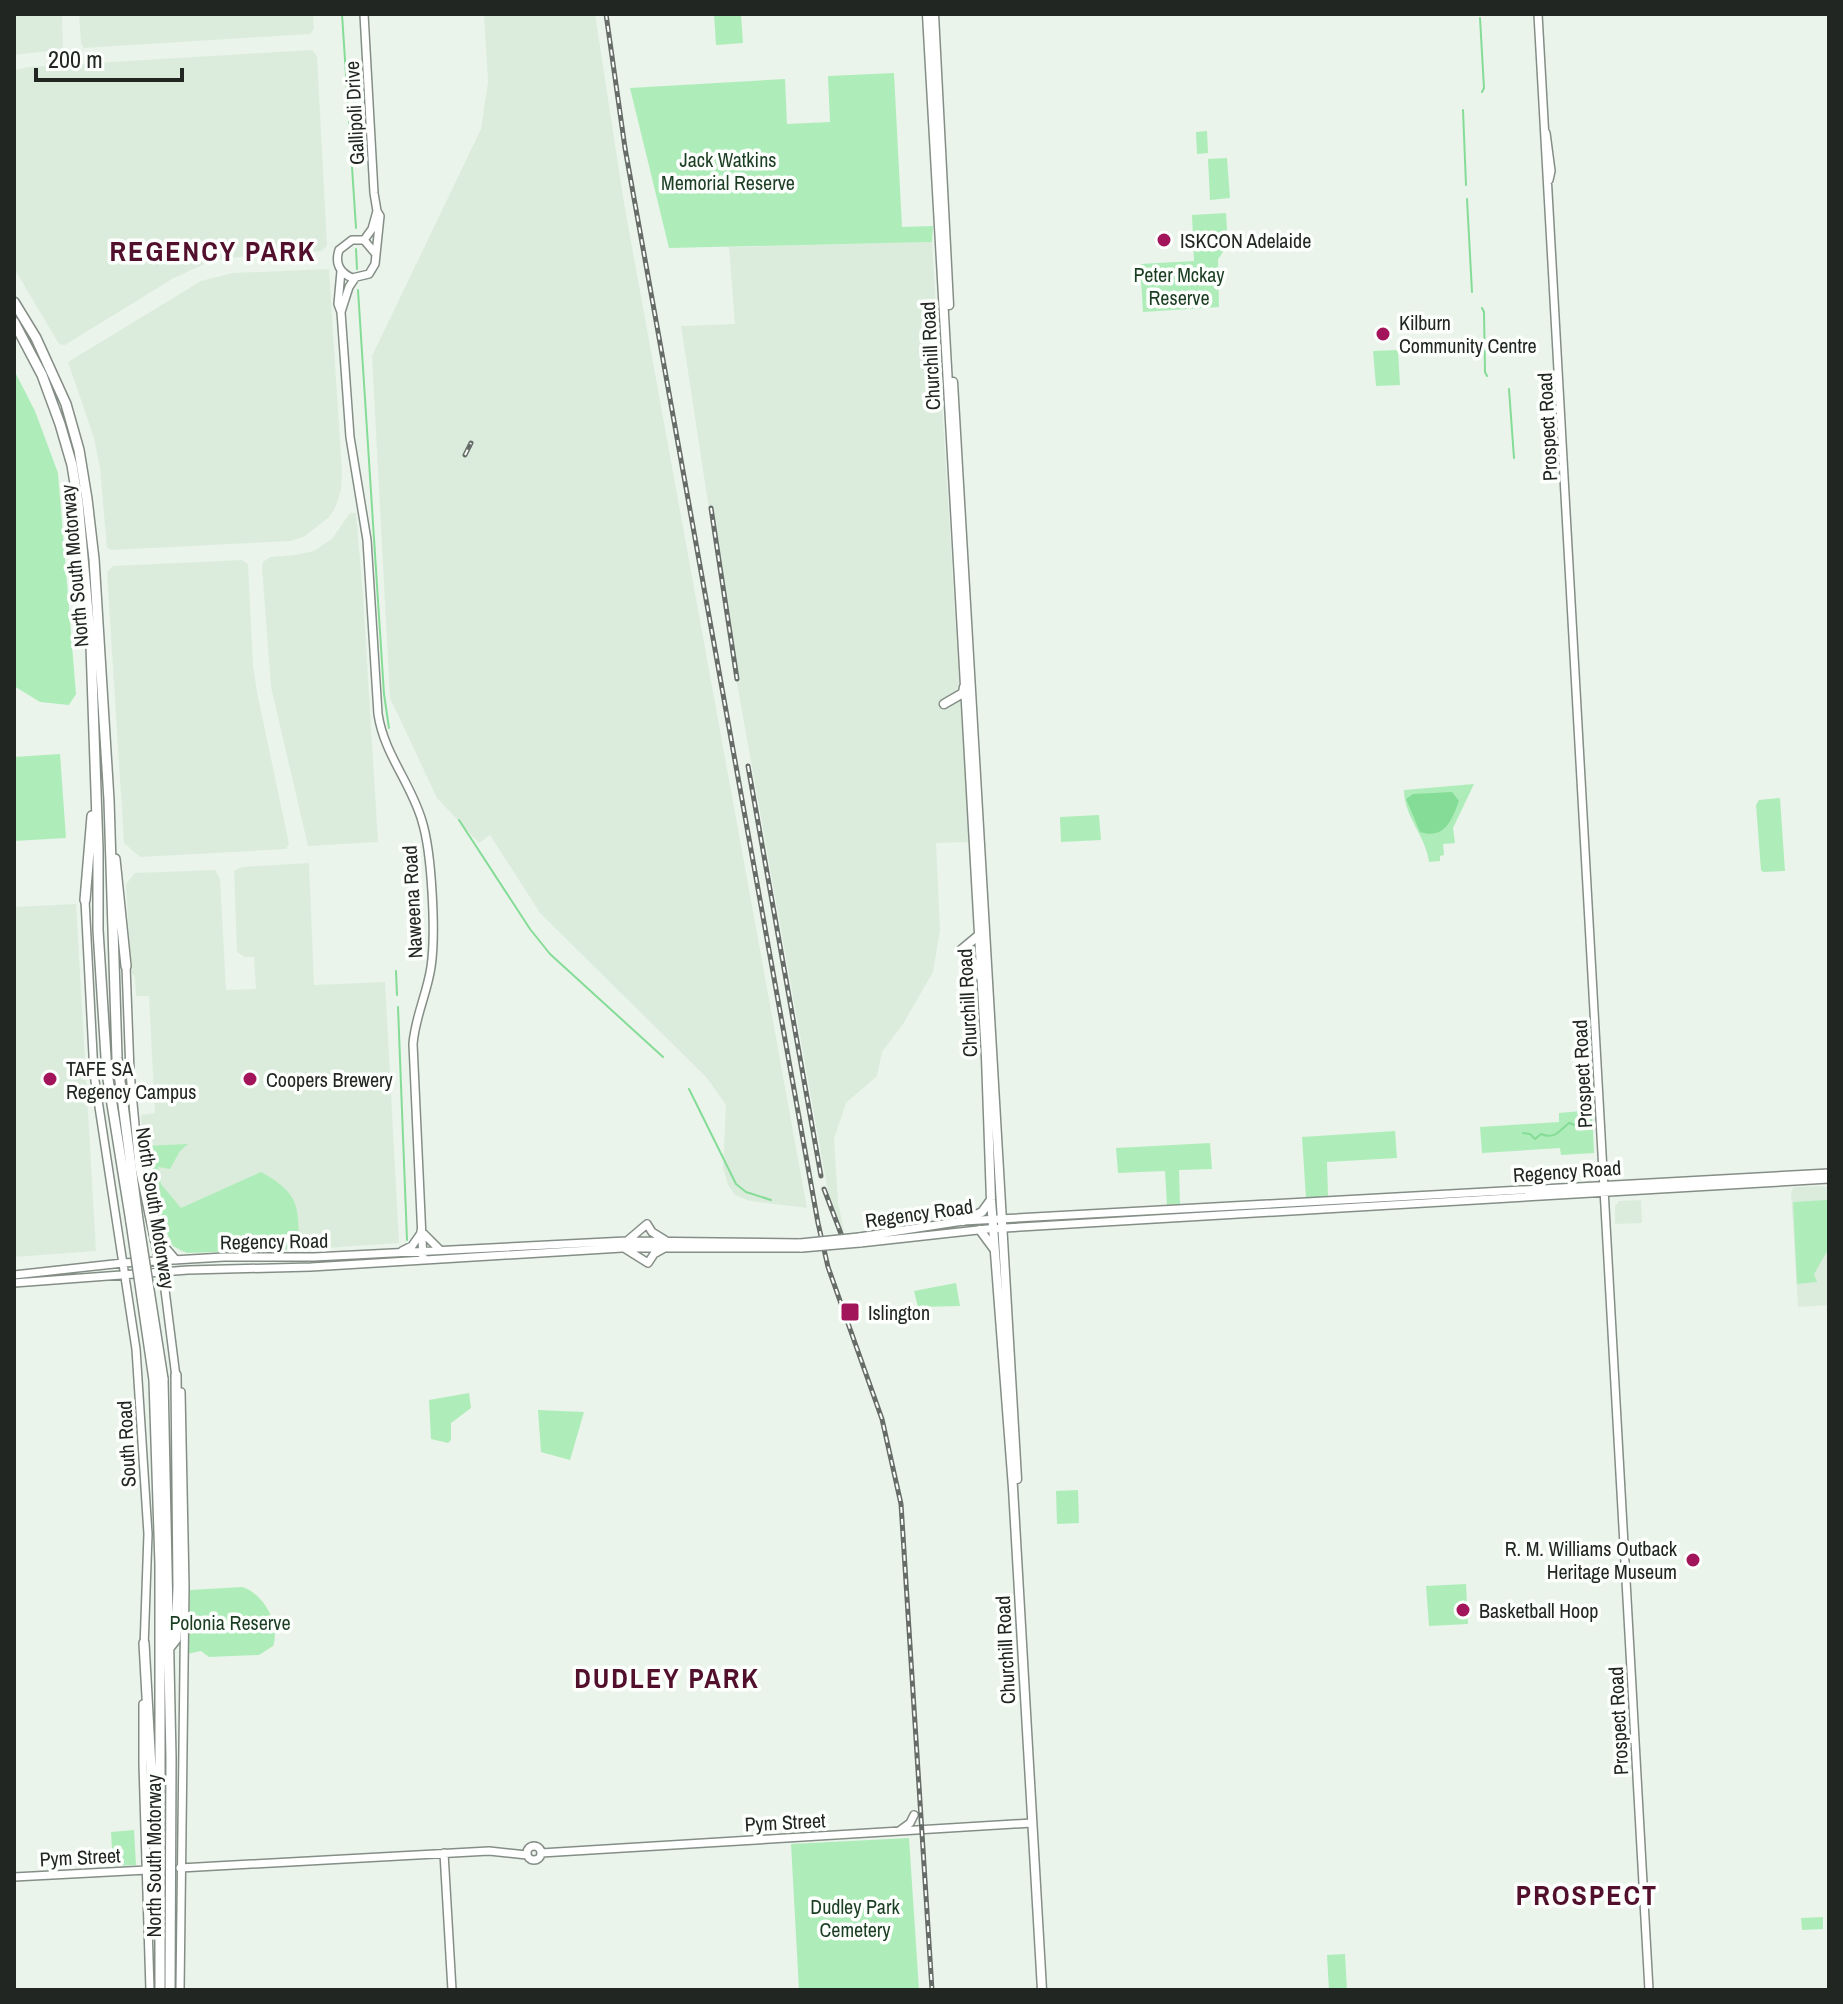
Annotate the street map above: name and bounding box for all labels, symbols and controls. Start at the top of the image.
scale bar [36,32,182,82]
text: 200 m [48,43,103,75]
street label: Gallipoli Drive [338,60,370,166]
park label: Jack Watkins Memorial Reserve [661,146,795,196]
place label: ISKCON Adelaide [1180,227,1311,254]
marker: ISKCON Adelaide [1155,231,1173,249]
district label: REGENCY PARK [110,232,316,270]
park label: Peter Mckay Reserve [1133,261,1225,311]
street label: Churchill Road [914,301,946,411]
place label: Kilburn Community Centre [1399,309,1537,359]
marker: Kilburn Community Centre [1374,325,1392,343]
street label: Prospect Road [1531,372,1563,482]
street label: North South Motorway [53,483,95,648]
street label: Naweena Road [396,845,428,959]
street label: Churchill Road [951,948,983,1058]
street label: Prospect Road [1566,1019,1598,1129]
place label: TAFE SA Regency Campus [66,1055,196,1105]
place label: Coopers Brewery [266,1066,393,1093]
marker: TAFE SA Regency Campus [41,1070,59,1088]
marker: Coopers Brewery [241,1070,259,1088]
street label: North South Motorway [130,1125,182,1291]
street label: Regency Road [1512,1154,1622,1188]
street label: Regency Road [863,1192,975,1234]
street label: Regency Road [220,1227,328,1255]
place label: Islington [868,1299,930,1326]
marker: Islington [839,1301,861,1323]
street label: South Road [110,1400,142,1488]
place label: R. M. Williams Outback Heritage Museum [1505,1535,1678,1585]
marker: R. M. Williams Outback Heritage Museum [1684,1551,1702,1569]
street label: Churchill Road [989,1595,1021,1705]
place label: Basketball Hoop [1479,1597,1598,1624]
marker: Basketball Hoop [1454,1601,1472,1619]
park label: Polonia Reserve [169,1609,291,1636]
district label: DUDLEY PARK [574,1659,760,1697]
street label: Prospect Road [1602,1666,1634,1776]
street label: North South Motorway [140,1774,167,1938]
street label: Pym Street [744,1806,827,1838]
street label: Pym Street [39,1841,122,1873]
district label: PROSPECT [1516,1876,1658,1914]
park label: Dudley Park Cemetery [810,1893,900,1943]

